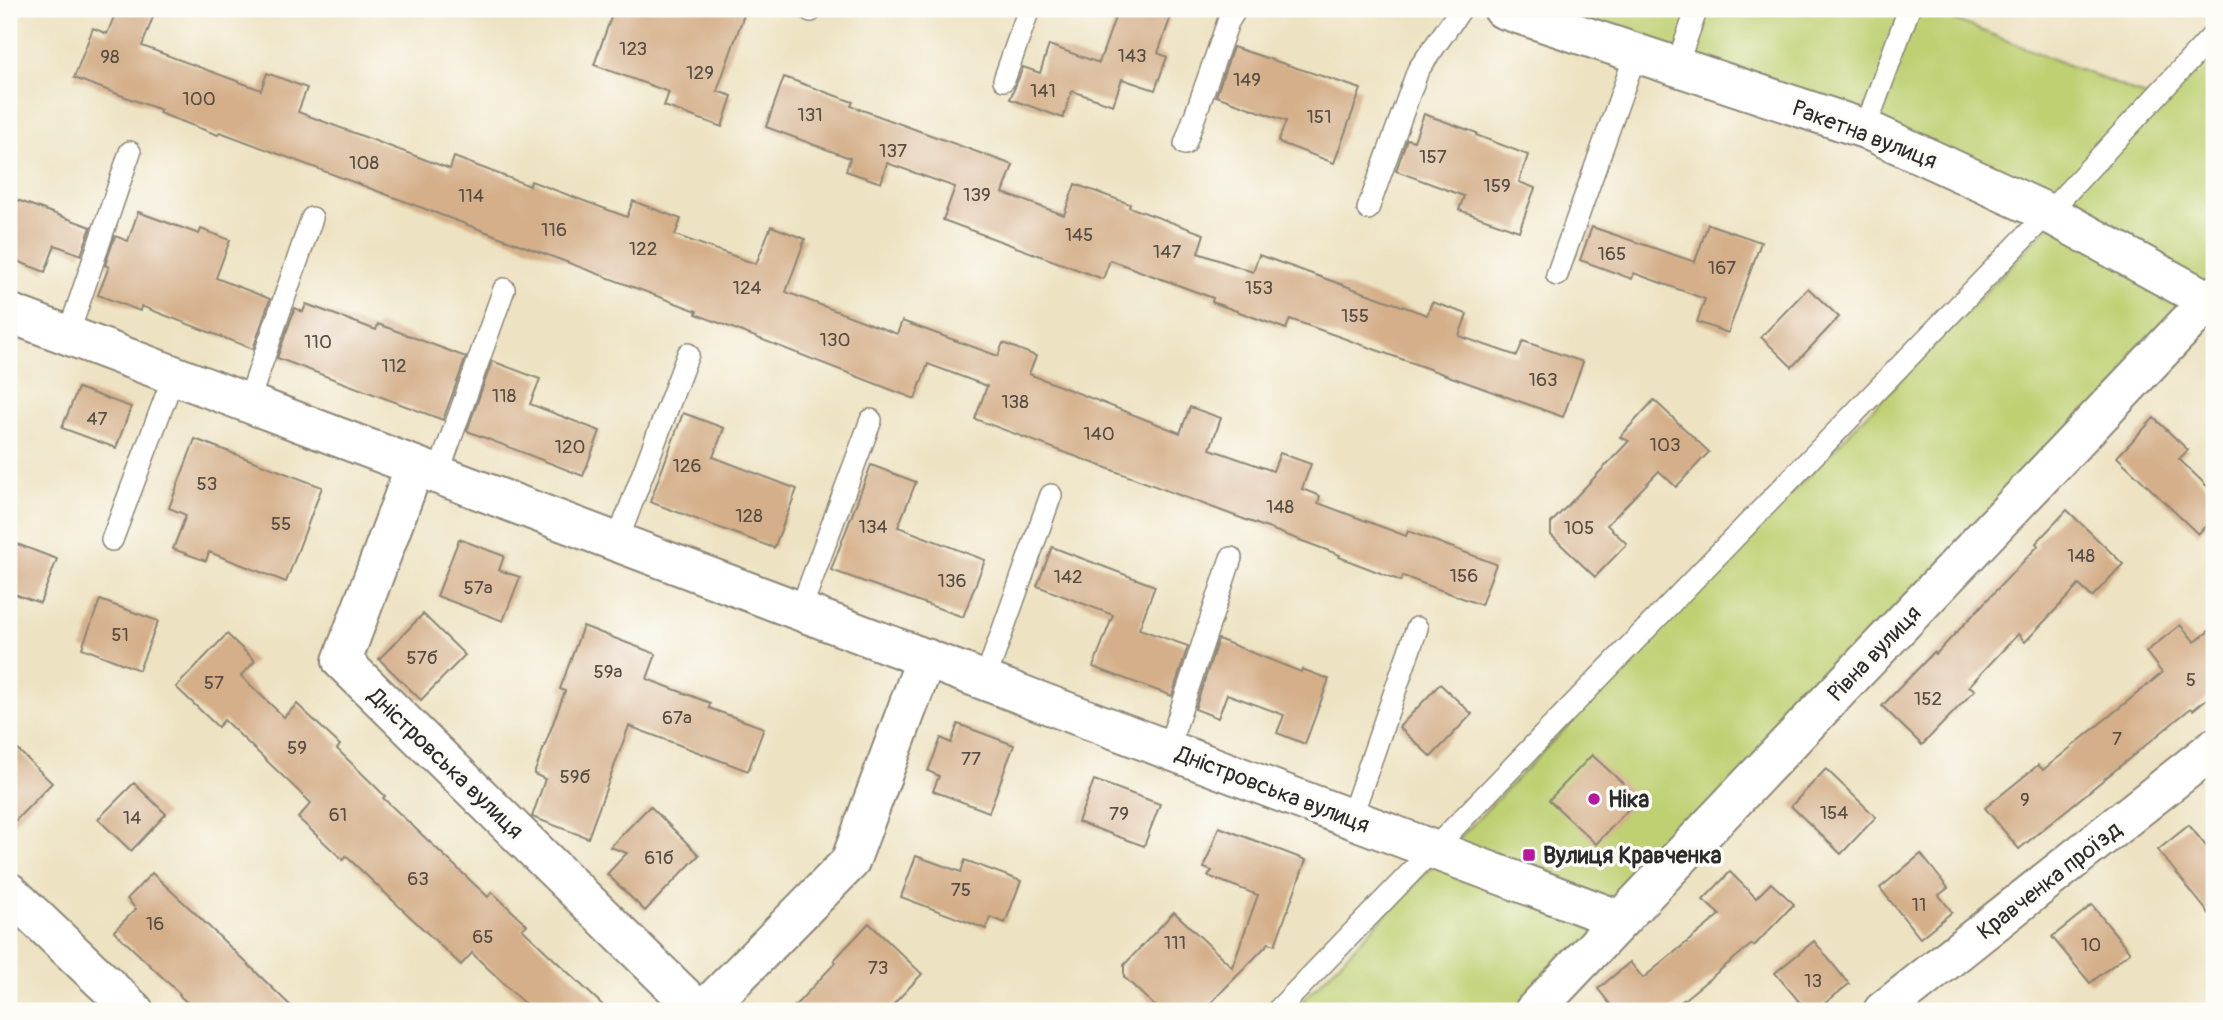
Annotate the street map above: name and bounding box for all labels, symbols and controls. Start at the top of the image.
house number: 123 [619,37,647,61]
house number: 143 [1117,44,1147,68]
house number: 98 [100,45,120,69]
house number: 129 [686,61,714,85]
house number: 149 [1233,68,1261,92]
house number: 141 [1030,79,1056,103]
house number: 100 [182,87,216,111]
street label: Ракетна вулиця [1788,94,1941,175]
house number: 131 [797,103,823,127]
house number: 151 [1306,105,1332,129]
house number: 137 [879,139,907,163]
house number: 157 [1419,145,1447,169]
house number: 108 [349,151,379,175]
house number: 159 [1483,174,1511,198]
house number: 139 [963,183,991,207]
house number: 114 [458,184,484,208]
house number: 116 [541,218,567,242]
house number: 145 [1065,223,1093,247]
house number: 122 [629,237,657,261]
house number: 147 [1153,240,1181,264]
house number: 165 [1598,242,1626,266]
house number: 167 [1708,256,1736,280]
house number: 124 [732,276,762,300]
house number: 153 [1245,276,1273,300]
house number: 155 [1341,304,1369,328]
house number: 130 [819,328,851,352]
house number: 110 [304,330,332,354]
house number: 112 [381,354,407,378]
house number: 163 [1528,368,1558,392]
house number: 118 [492,384,516,408]
house number: 138 [1001,390,1029,414]
house number: 47 [86,407,108,431]
house number: 140 [1083,422,1115,446]
house number: 103 [1649,433,1681,457]
house number: 120 [554,435,586,459]
house number: 126 [672,454,702,478]
house number: 53 [197,472,217,496]
house number: 148 [1266,495,1294,519]
house number: 128 [735,504,763,528]
house number: 55 [271,512,291,536]
house number: 134 [858,515,888,539]
house number: 105 [1564,516,1594,540]
house number: 148 [2067,544,2095,568]
house number: 156 [1450,564,1478,588]
house number: 142 [1053,565,1083,589]
house number: 136 [937,569,967,593]
house number: 57а [463,576,493,600]
street label: Рівна вулиця [1821,599,1927,708]
house number: 51 [111,623,129,647]
house number: 57б [406,646,438,670]
house number: 59а [594,660,623,684]
house number: 5 [2186,668,2196,692]
house number: 57 [204,671,224,695]
street label: Дністровська вулиця [361,681,530,845]
house number: 152 [1914,687,1942,711]
house number: 67а [662,706,692,730]
house number: 7 [2112,727,2122,751]
house number: 59 [287,736,307,760]
street label: Дністровська вулиця [1171,739,1374,840]
house number: 77 [961,747,981,771]
house number: 59б [560,765,591,789]
place label: Ніка [1608,785,1650,814]
house number: 9 [2020,788,2030,812]
marker: Ніка [1586,791,1602,807]
house number: 154 [1820,801,1848,825]
house number: 79 [1109,802,1129,826]
house number: 61 [329,803,347,827]
house number: 14 [123,806,141,830]
street label: Кравченка проїзд [1971,815,2128,946]
place label: Вулиця Кравченка [1543,841,1722,870]
house number: 61б [644,846,674,870]
marker: Вулиця Кравченка [1521,847,1537,863]
house number: 63 [407,867,429,891]
house number: 75 [951,878,971,902]
house number: 11 [1912,893,1926,917]
house number: 16 [146,912,164,936]
house number: 65 [472,925,494,949]
house number: 111 [1164,931,1186,955]
house number: 10 [2081,933,2101,957]
house number: 73 [868,956,888,980]
house number: 13 [1804,969,1822,993]

